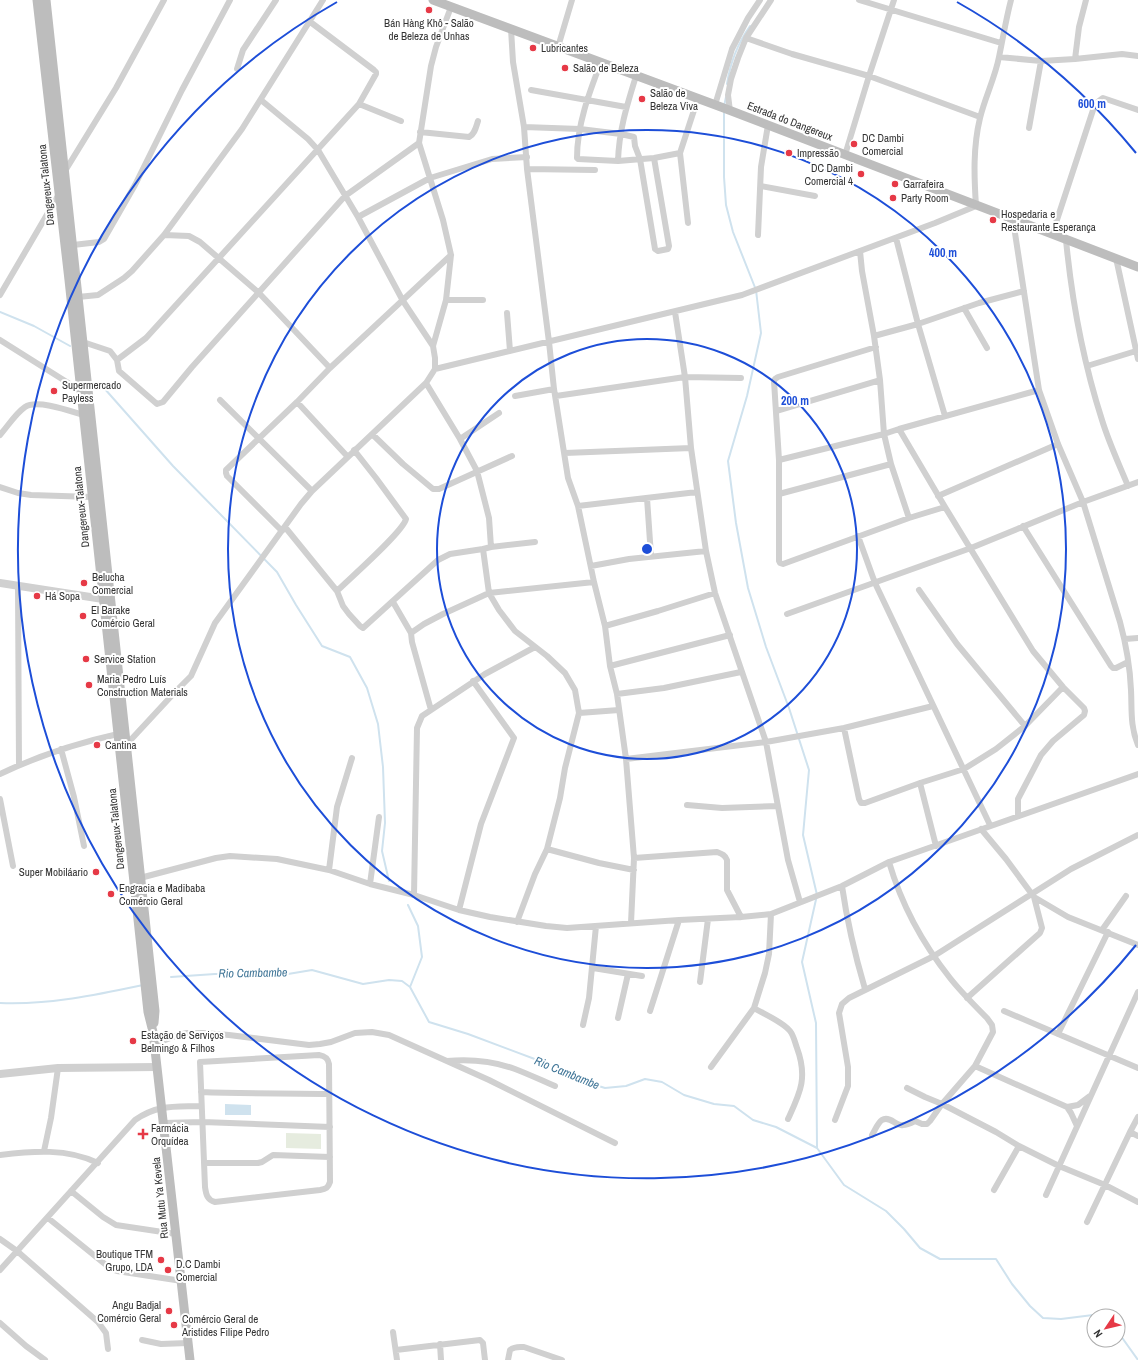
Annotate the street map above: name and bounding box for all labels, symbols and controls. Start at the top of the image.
marker: Bán Hàng Khô - Salão de Beleza de Unhas [424,5,434,15]
place label: Bán Hàng Khô - Salão de Beleza de Unhas [384,16,474,43]
place label: Lubricantes [541,41,589,55]
marker: Lubricantes [528,43,538,53]
place label: Salão de Beleza [573,61,639,75]
marker: Salão de Beleza [560,63,570,73]
place label: Salão de Beleza Viva [650,86,698,113]
marker: Salão de Beleza Viva [637,94,647,104]
text: 600 m [1078,96,1106,112]
street label: Estrada do Dangereux [745,98,835,144]
place label: DC Dambi Comercial [862,131,904,158]
marker: DC Dambi Comercial [849,139,859,149]
street label: Dangereux-Talatona [35,144,57,226]
place label: Impressão [797,146,839,160]
marker: Impressão [784,148,794,158]
place label: DC Dambi Comercial 4 [804,161,853,188]
marker: DC Dambi Comercial 4 [856,169,866,179]
place label: Garrafeira [903,177,944,191]
marker: Garrafeira [890,179,900,189]
place label: Party Room [901,191,949,205]
marker: Party Room [888,193,898,203]
place label: Hospedaria e Restaurante Esperança [1001,207,1096,234]
marker: Hospedaria e Restaurante Esperança [988,215,998,225]
text: 400 m [929,245,957,261]
place label: Supermercado Payless [62,378,121,405]
marker: Supermercado Payless [49,386,59,396]
text: 200 m [781,393,809,409]
street label: Dangereux-Talatona [70,466,92,548]
centre of rings [640,542,654,556]
place label: Belucha Comercial [92,570,133,597]
marker: Belucha Comercial [79,578,89,588]
place label: Há Sopa [45,589,80,603]
marker: Há Sopa [32,591,42,601]
place label: El Barake Comércio Geral [91,603,155,630]
marker: El Barake Comércio Geral [78,611,88,621]
place label: Service Station [94,652,156,666]
marker: Service Station [81,654,91,664]
place label: Maria Pedro Luís Construction Materials [97,672,188,699]
marker: Maria Pedro Luís Construction Materials [84,680,94,690]
place label: Cantina [105,738,137,752]
marker: Cantina [92,740,102,750]
street label: Dangereux-Talatona [105,788,127,870]
place label: Super Mobiláario [19,865,88,879]
marker: Super Mobiláario [91,867,101,877]
place label: Engracia e Madibaba Comércio Geral [119,881,205,908]
marker: Engracia e Madibaba Comércio Geral [106,889,116,899]
water label: Rio Cambambe [218,964,288,982]
place label: Estação de Serviços Belmingo & Filhos [141,1028,224,1055]
marker: Estação de Serviços Belmingo & Filhos [128,1036,138,1046]
water label: Rio Cambambe [532,1053,602,1094]
place label: Farmácia Orquídea [151,1121,189,1148]
marker: Farmácia Orquídea [138,1129,148,1139]
street label: Rua Mutu Ya Kevela [149,1157,171,1239]
place label: Boutique TFM Grupo, LDA [96,1247,154,1274]
marker: Boutique TFM Grupo, LDA [156,1255,166,1265]
place label: D.C Dambi Comercial [176,1257,221,1284]
marker: D.C Dambi Comercial [163,1265,173,1275]
place label: Angu Badjal Comércio Geral [97,1298,161,1325]
marker: Angu Badjal Comércio Geral [164,1306,174,1316]
north arrow [1086,1308,1126,1348]
place label: Comércio Geral de Aristides Filipe Pedro [181,1312,269,1339]
marker: Comércio Geral de Aristides Filipe Pedro [169,1320,179,1330]
text: N [1090,1327,1105,1340]

